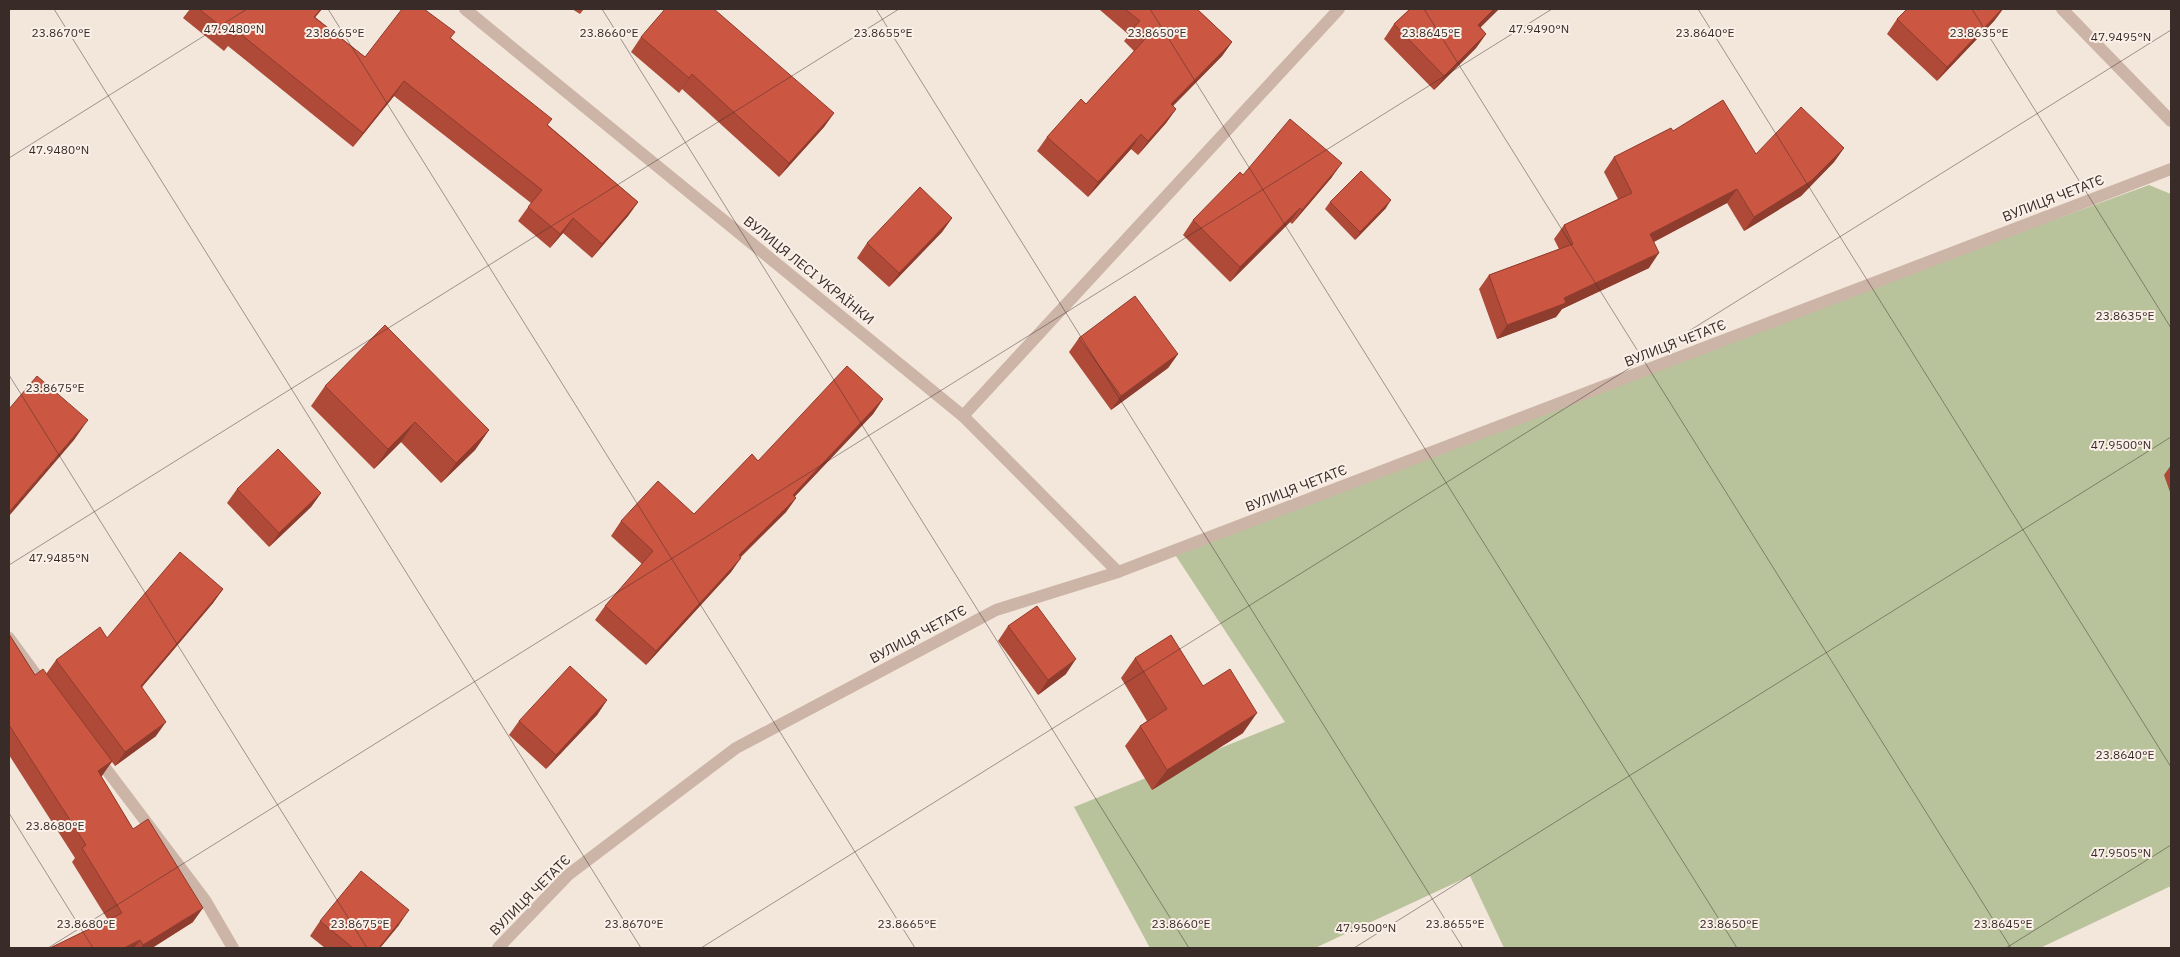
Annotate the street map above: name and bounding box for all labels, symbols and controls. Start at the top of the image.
text: 47.9480°N [204,21,264,36]
text: 47.9490°N [1509,21,1569,36]
text: 23.8670°E [31,25,91,40]
text: 23.8665°E [305,25,365,40]
text: 23.8660°E [579,25,639,40]
text: 23.8655°E [853,25,913,40]
text: 23.8650°E [1127,25,1187,40]
text: 23.8645°E [1401,25,1461,40]
text: 23.8640°E [1675,25,1735,40]
text: 23.8635°E [1949,25,2009,40]
text: 47.9495°N [2091,29,2151,44]
text: 47.9480°N [29,142,89,157]
street label: ВУЛИЦЯ ЧЕТАТЄ [2000,170,2107,226]
street label: ВУЛИЦЯ ЛЕСІ УКРАЇНКИ [740,212,878,328]
text: 23.8635°E [2095,308,2155,323]
street label: ВУЛИЦЯ ЧЕТАТЄ [1622,315,1729,371]
text: 23.8675°E [25,380,85,395]
text: 47.9500°N [2091,437,2151,452]
street label: ВУЛИЦЯ ЧЕТАТЄ [1243,460,1350,516]
text: 47.9485°N [29,550,89,565]
street label: ВУЛИЦЯ ЧЕТАТЄ [866,601,970,667]
text: 23.8640°E [2095,747,2155,762]
text: 23.8680°E [25,818,85,833]
text: 47.9505°N [2091,845,2151,860]
street label: ВУЛИЦЯ ЧЕТАТЄ [486,851,574,939]
text: 23.8680°E [56,916,116,931]
text: 23.8675°E [330,916,390,931]
text: 23.8670°E [604,916,664,931]
text: 23.8665°E [877,916,937,931]
text: 23.8660°E [1151,916,1211,931]
text: 23.8655°E [1425,916,1485,931]
text: 23.8650°E [1699,916,1759,931]
text: 23.8645°E [1973,916,2033,931]
text: 47.9500°N [1336,920,1396,935]

